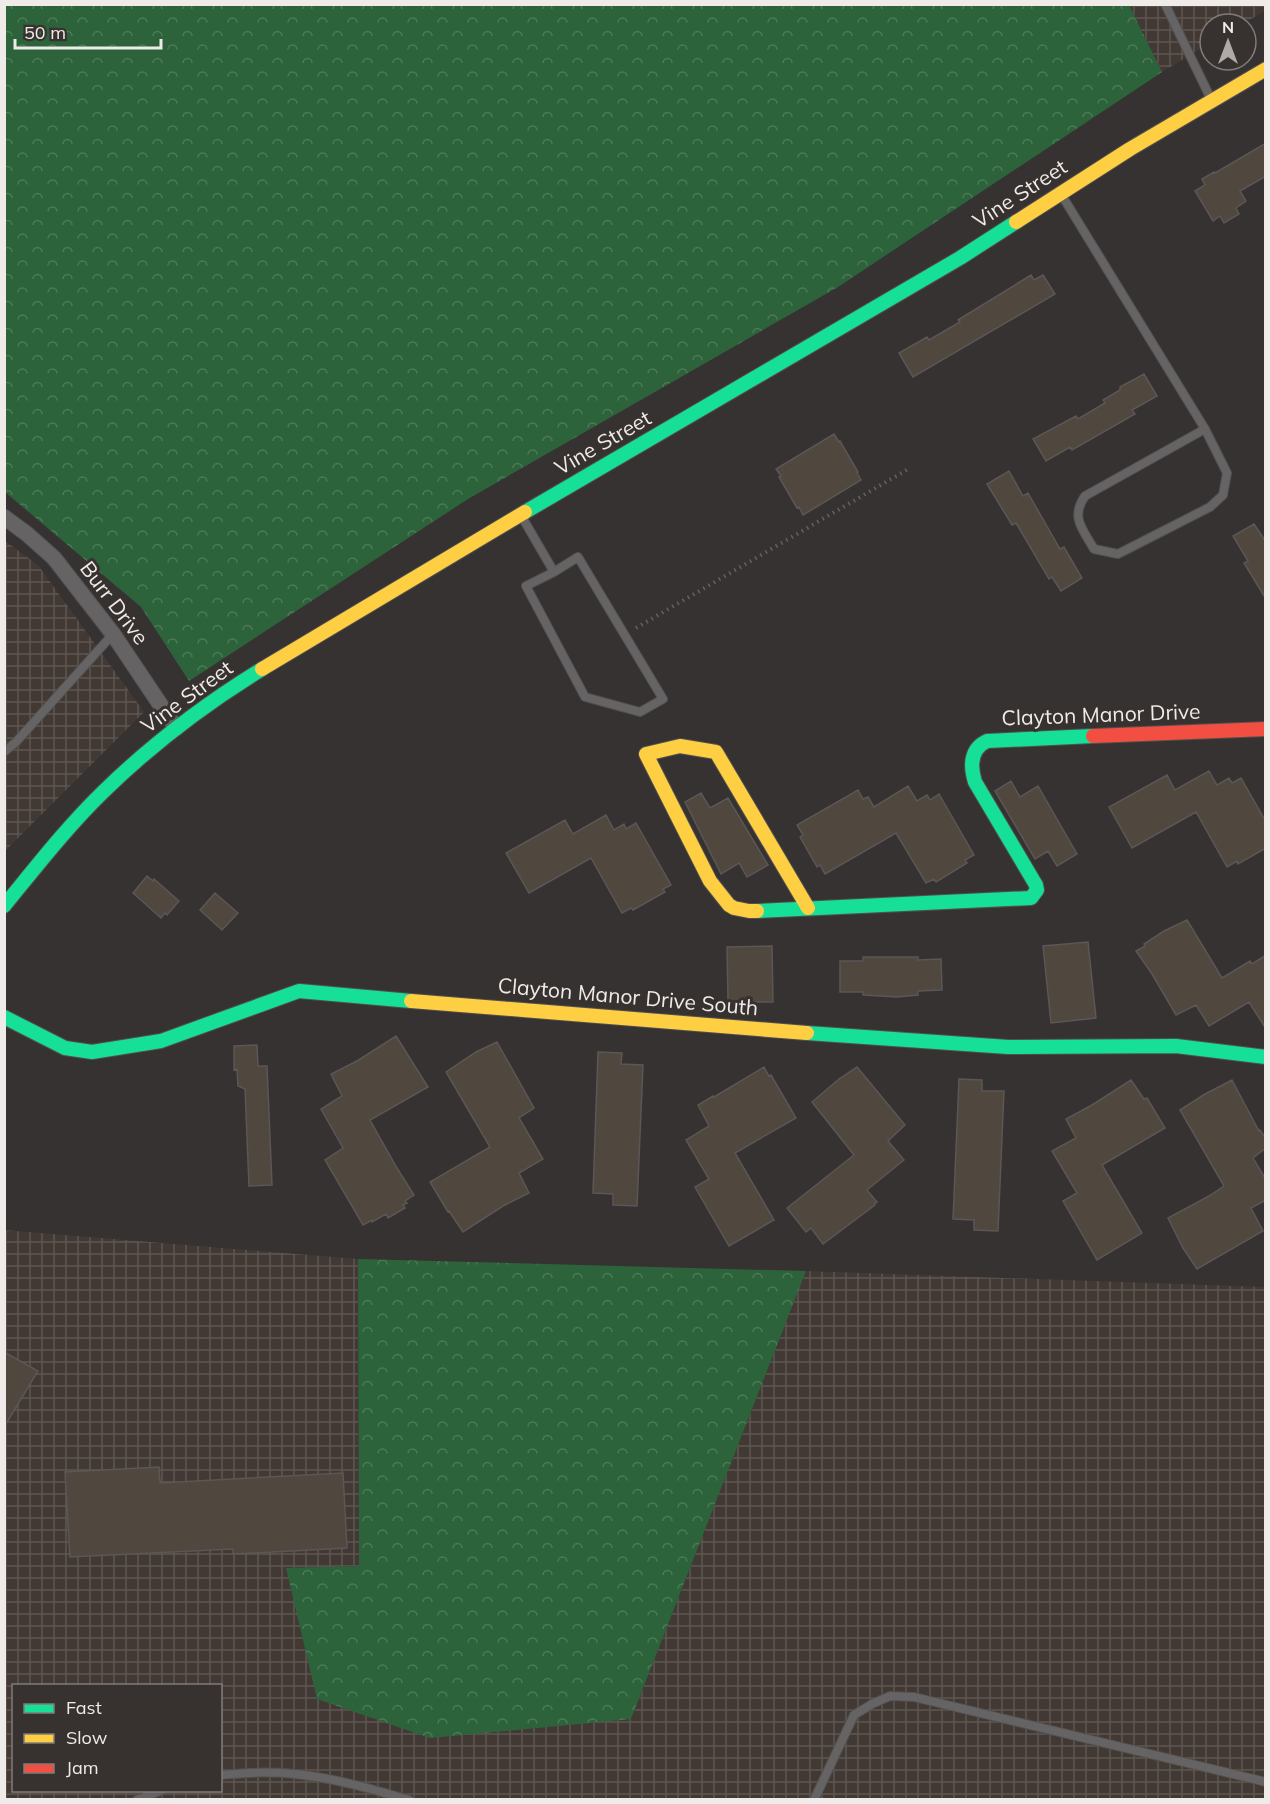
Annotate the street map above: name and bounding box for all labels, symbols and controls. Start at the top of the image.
scale bar [15,12,160,50]
north arrow [1198,12,1258,72]
text: N [1222,17,1234,37]
text: 50 m [24,21,66,44]
street label: Vine Street [968,153,1071,233]
street label: Vine Street [550,404,655,480]
street label: Burr Drive [75,555,155,649]
street label: Vine Street [136,654,237,738]
street label: Clayton Manor Drive [1001,698,1201,730]
street label: Clayton Manor Drive South [497,972,759,1020]
legend [12,1684,222,1792]
text: Fast [66,1696,102,1719]
text: Slow [66,1726,108,1749]
text: Jam [66,1756,99,1779]

